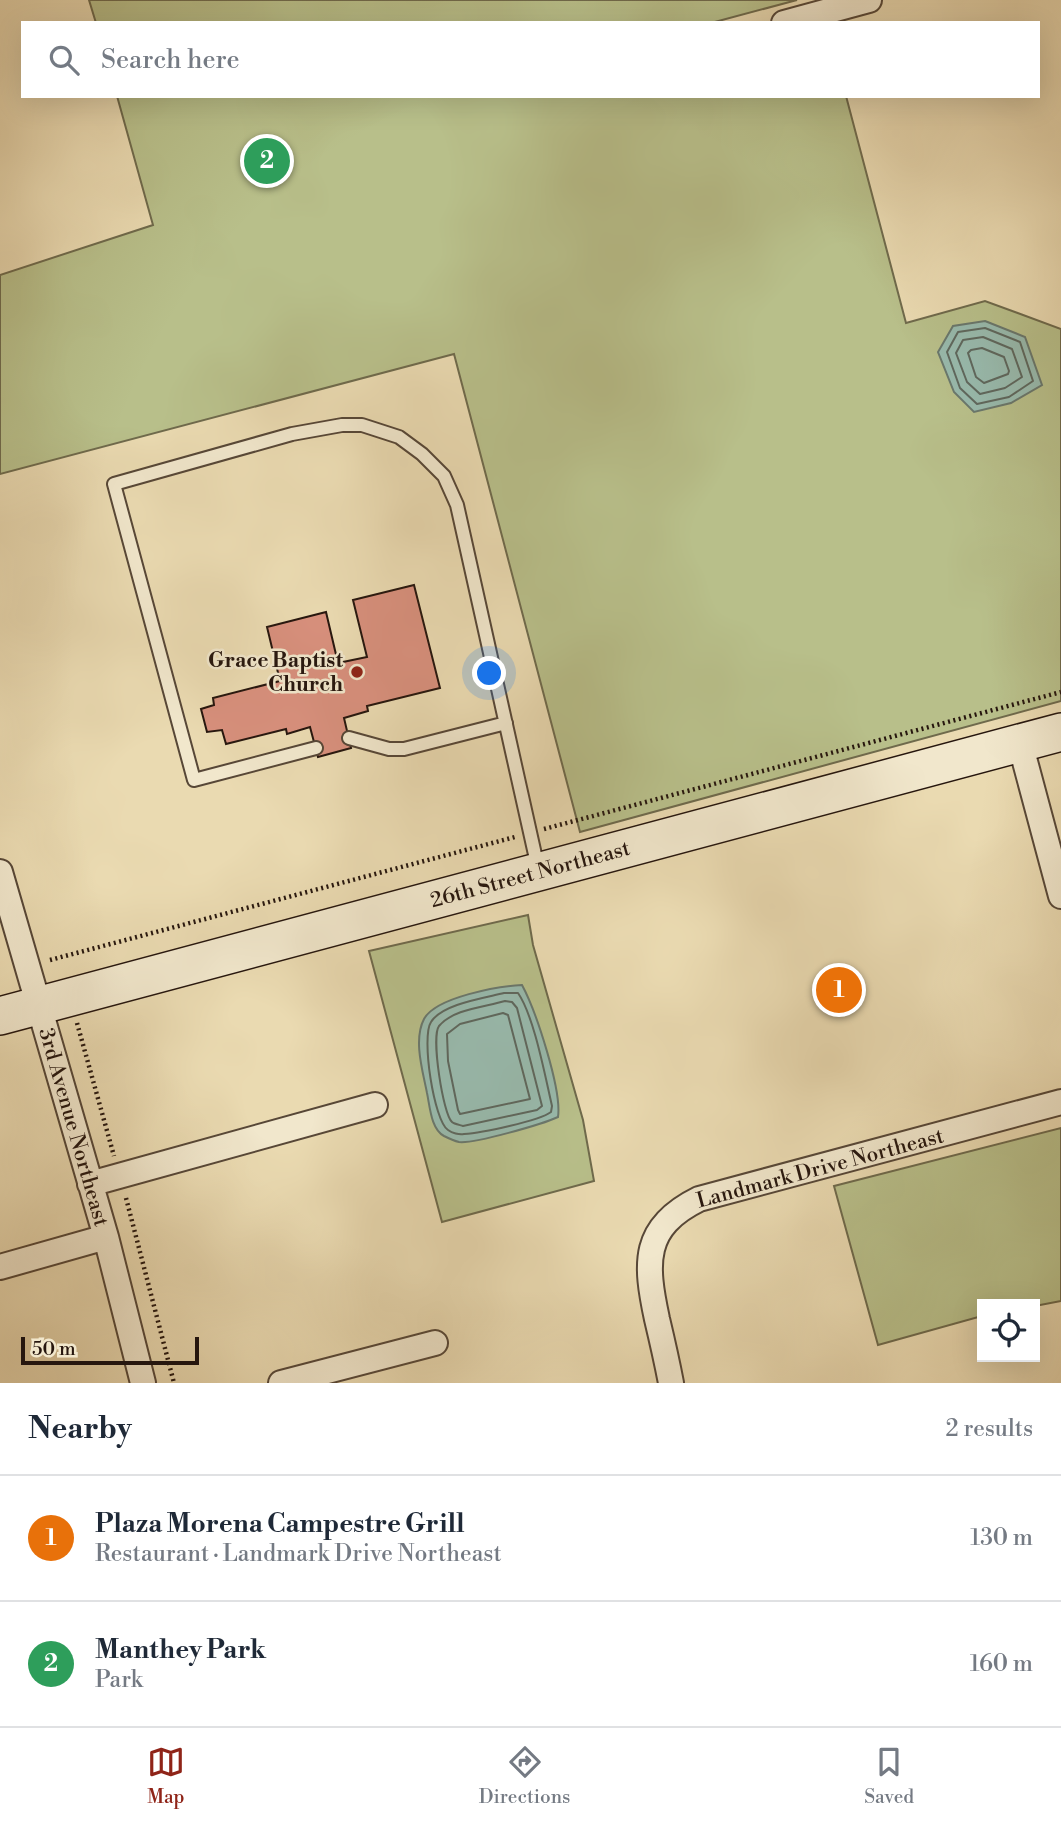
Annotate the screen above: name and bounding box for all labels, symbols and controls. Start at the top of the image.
search box [21,21,1040,98]
icon: search [45,41,83,79]
text: Search here [101,44,240,76]
pin: 2 [244,135,290,187]
place label: Grace Baptist Church [208,648,344,698]
your location [472,656,506,690]
marker: Grace Baptist Church [349,664,365,680]
street label: 26th Street Northeast [428,836,633,914]
pin: 1 [816,964,862,1016]
street label: 3rd Avenue Northeast [32,1025,114,1230]
street label: Landmark Drive Northeast [694,1123,947,1215]
map controls [977,1299,1040,1362]
button: locate [977,1299,1040,1362]
scale bar [21,1334,200,1366]
text: 50 m [32,1337,76,1361]
text: Nearby [28,1410,132,1448]
text: 2 results [946,1415,1033,1443]
text: Plaza Morena Campestre Grill [95,1508,465,1540]
text: 1 [45,1524,57,1552]
text: 130 m [970,1524,1033,1552]
text: Restaurant · Landmark Drive Northeast [95,1540,502,1568]
text: Manthey Park [95,1634,266,1666]
text: 2 [44,1650,58,1678]
text: 160 m [970,1650,1033,1678]
text: Park [95,1666,143,1694]
tab: Map [147,1743,185,1809]
tab: Directions [479,1743,570,1809]
tab: Saved [864,1743,914,1809]

